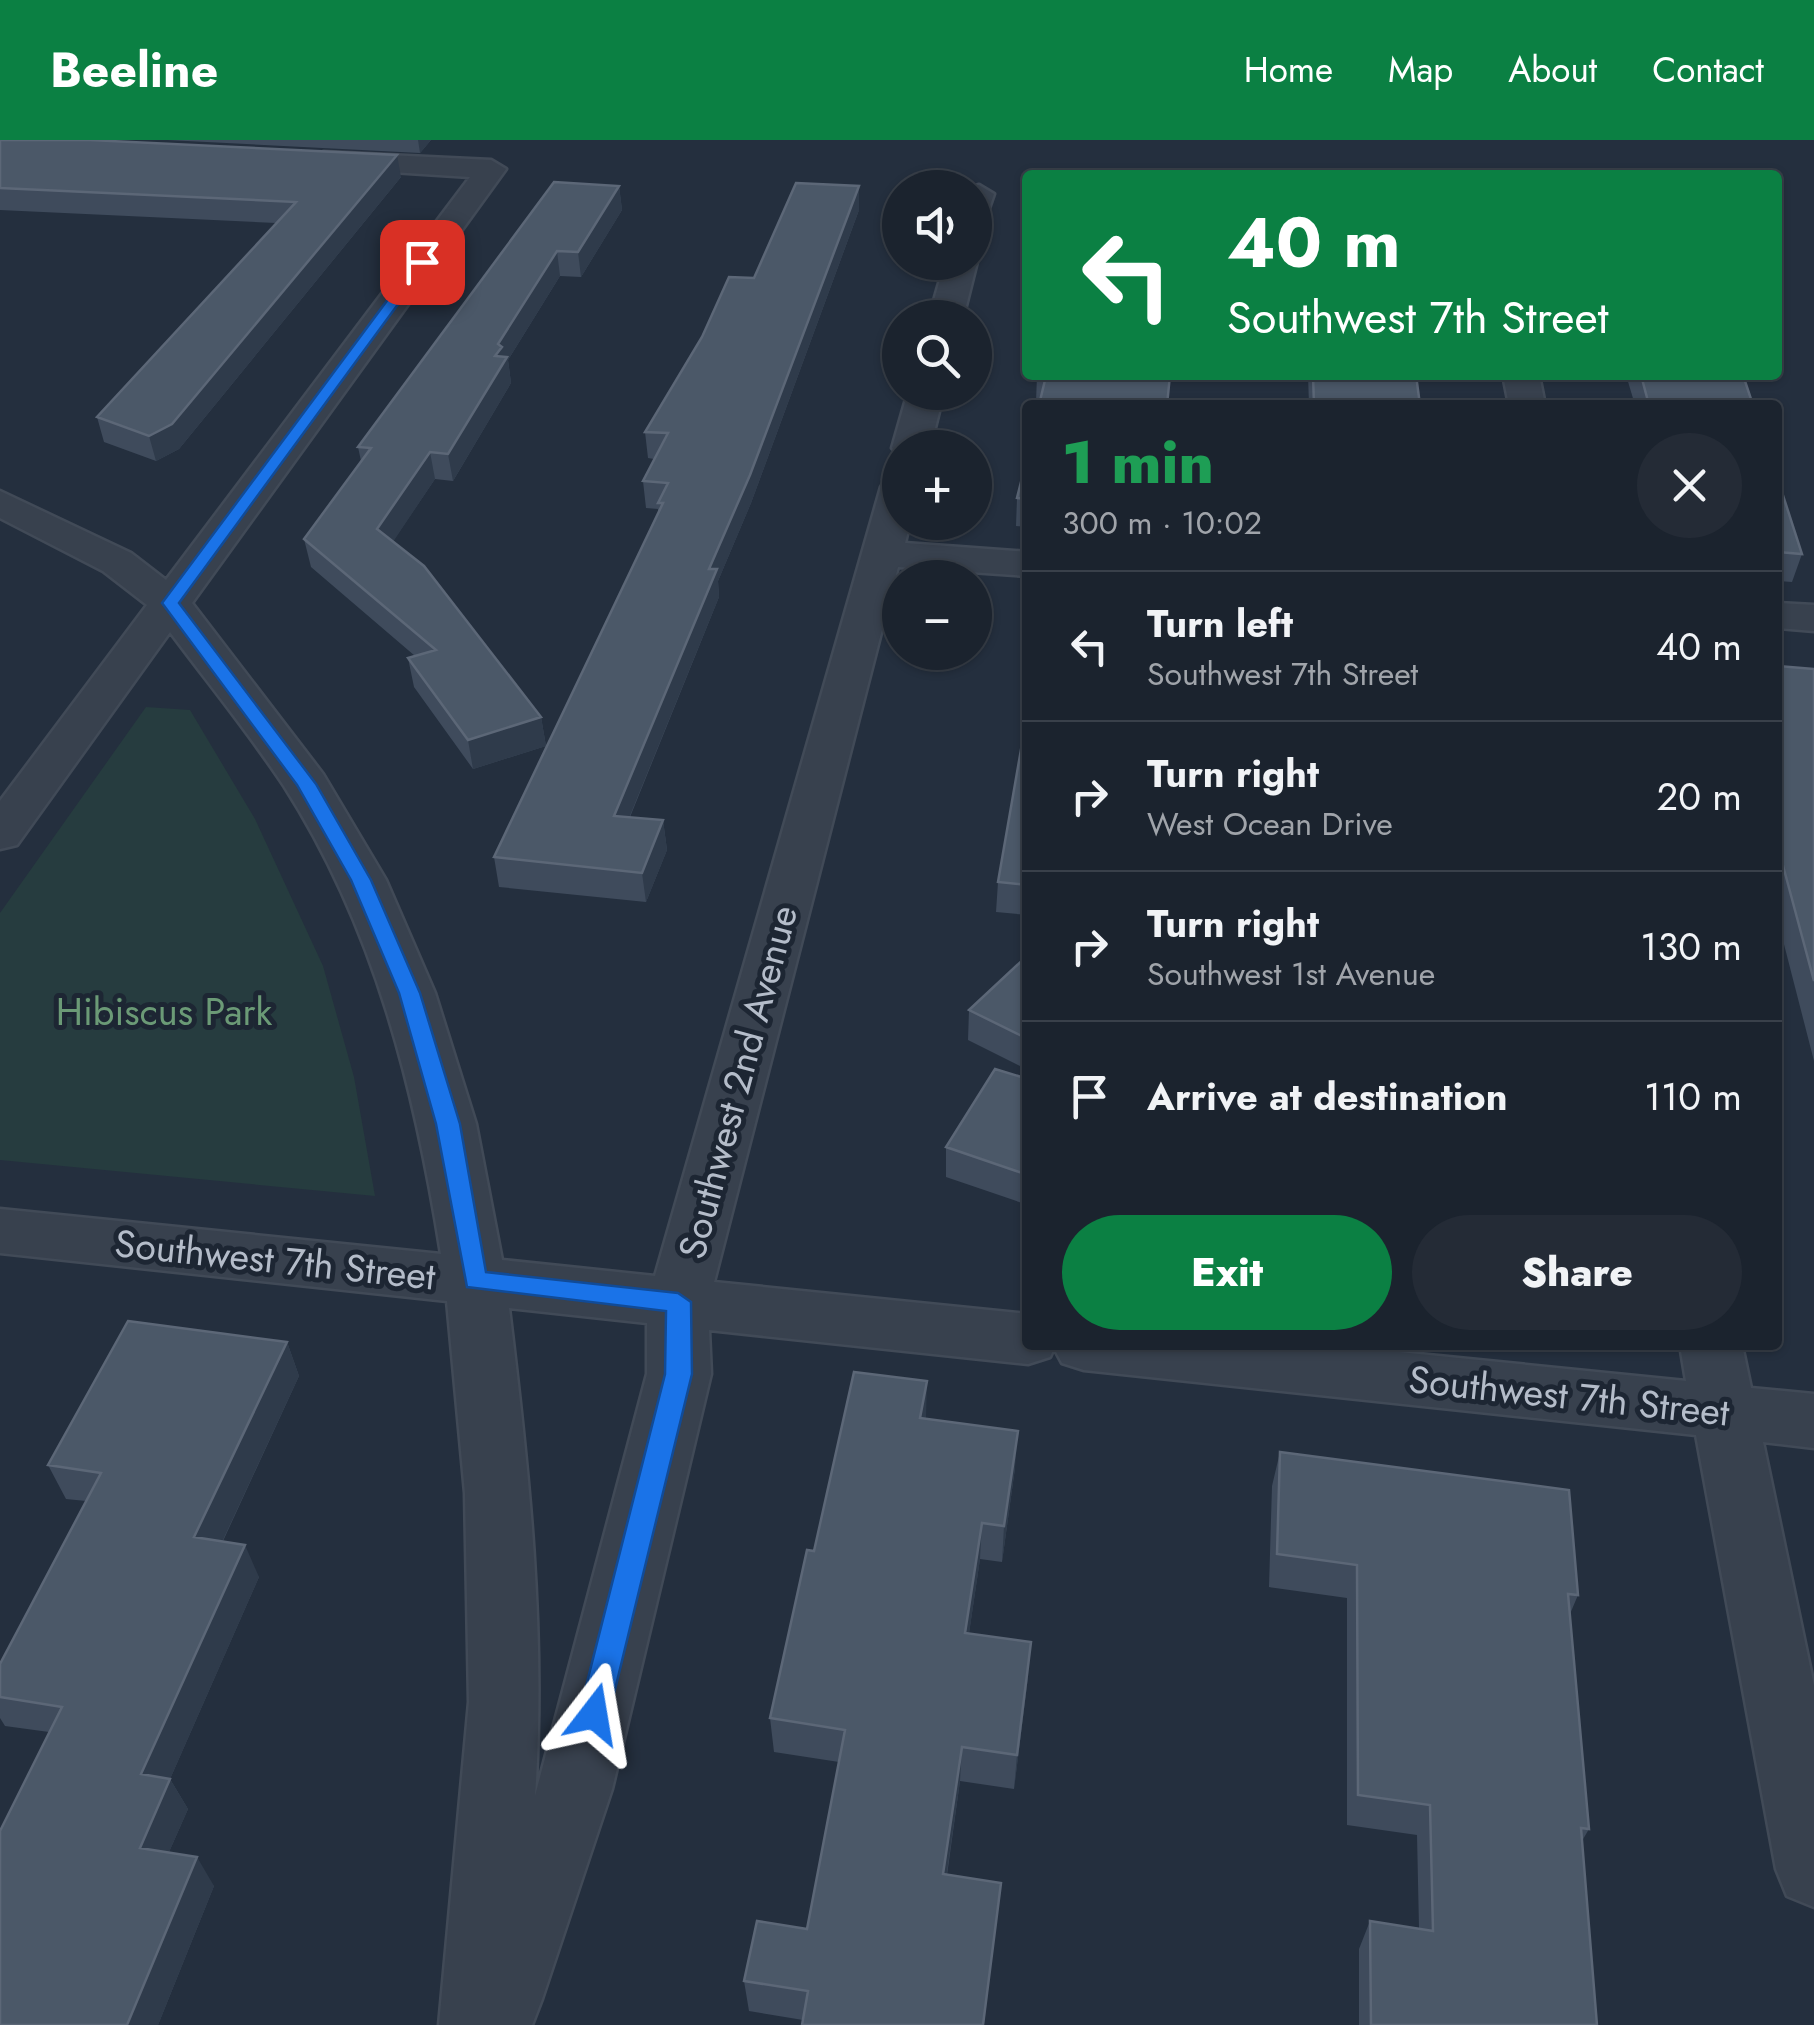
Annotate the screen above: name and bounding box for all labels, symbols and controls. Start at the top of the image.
text: Beeline [50,36,218,105]
text: Home [1244,45,1333,95]
text: Map [1388,45,1453,95]
text: About [1508,45,1597,95]
text: Contact [1652,45,1764,95]
map controls [882,170,992,670]
button: sound [882,170,992,280]
text: 40 m [1227,192,1401,293]
icon: left [1062,210,1192,340]
pin [380,220,465,305]
icon: arrive [395,235,450,290]
text: Southwest 7th Street [1227,285,1609,350]
button: search [882,300,992,410]
text: 1 min [1062,419,1214,506]
button: + [882,430,992,540]
button: close [1637,433,1742,538]
text: 300 m · 10:02 [1062,500,1262,546]
button: − [882,560,992,670]
text: Turn left [1147,596,1293,651]
icon: left [1062,619,1117,674]
text: 40 m [1656,619,1742,674]
text: Southwest 7th Street [1147,651,1418,697]
text: Turn right [1147,746,1319,801]
icon: right [1062,769,1117,824]
text: 20 m [1657,769,1742,824]
text: West Ocean Drive [1147,801,1393,847]
text: Turn right [1147,896,1319,951]
street label: Southwest 2nd Avenue [664,899,811,1265]
icon: right [1062,919,1117,974]
text: 130 m [1640,919,1742,974]
text: Southwest 1st Avenue [1147,951,1435,997]
park label: Hibiscus Park [56,984,273,1039]
icon: arrive [1062,1069,1117,1124]
text: Arrive at destination [1147,1069,1508,1124]
text: 110 m [1644,1069,1742,1124]
street label: Southwest 7th Street [112,1215,438,1304]
button: Exit [1062,1215,1392,1330]
button: Share [1412,1215,1742,1330]
street label: Southwest 7th Street [1406,1351,1732,1440]
position arrow [542,1662,646,1766]

